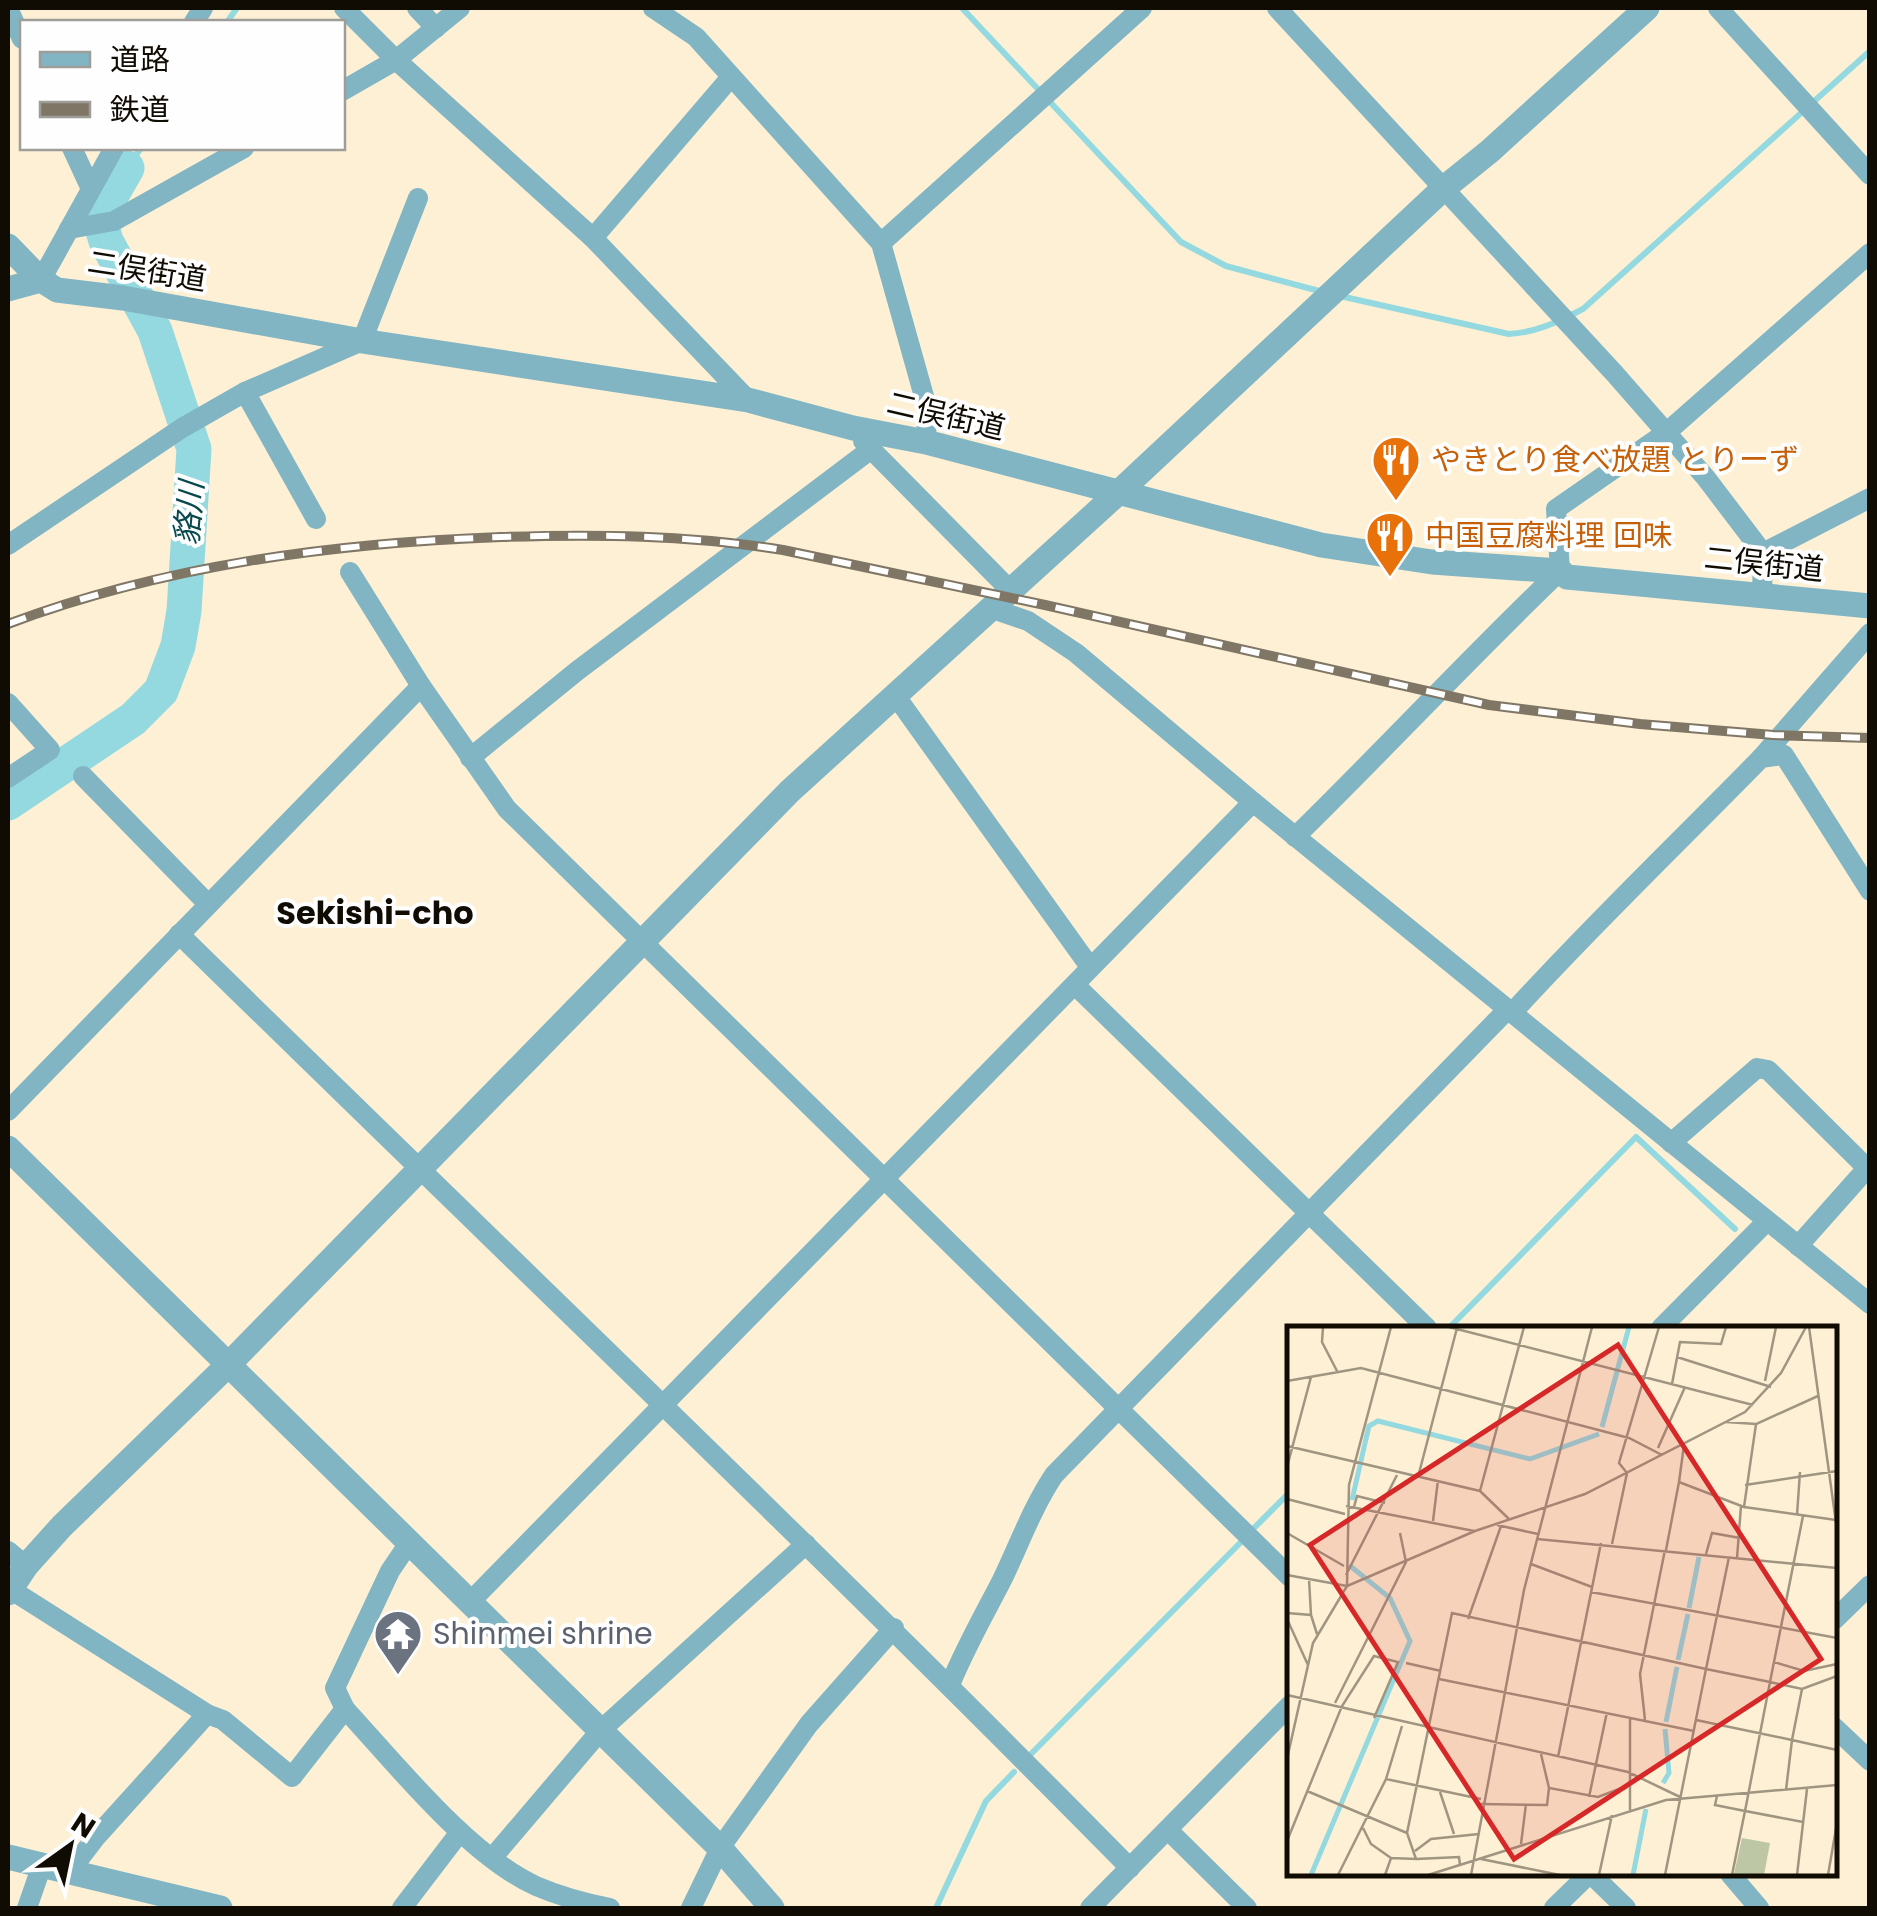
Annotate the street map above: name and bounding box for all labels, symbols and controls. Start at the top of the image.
legend [20,20,345,150]
text: 道路 [110,38,170,81]
text: 鉄道 [110,88,170,131]
street label: 二俣街道 [84,240,210,301]
street label: 二俣街道 [883,381,1009,450]
restaurant icon: やきとり食べ放題 とりーず [1370,434,1422,502]
place label: やきとり食べ放題 とりーず [1431,438,1799,481]
water label: 貉川 [163,476,214,547]
restaurant icon: 中国豆腐料理 回味 [1364,510,1416,578]
place label: 中国豆腐料理 回味 [1425,514,1673,557]
street label: 二俣街道 [1702,536,1826,591]
district label: Sekishi-cho [276,890,474,935]
inset map [1287,1326,1837,1876]
temple icon: Shinmei shrine [372,1608,424,1676]
place label: Shinmei shrine [433,1612,653,1655]
north arrow [20,1796,120,1896]
text: N [64,1803,103,1848]

